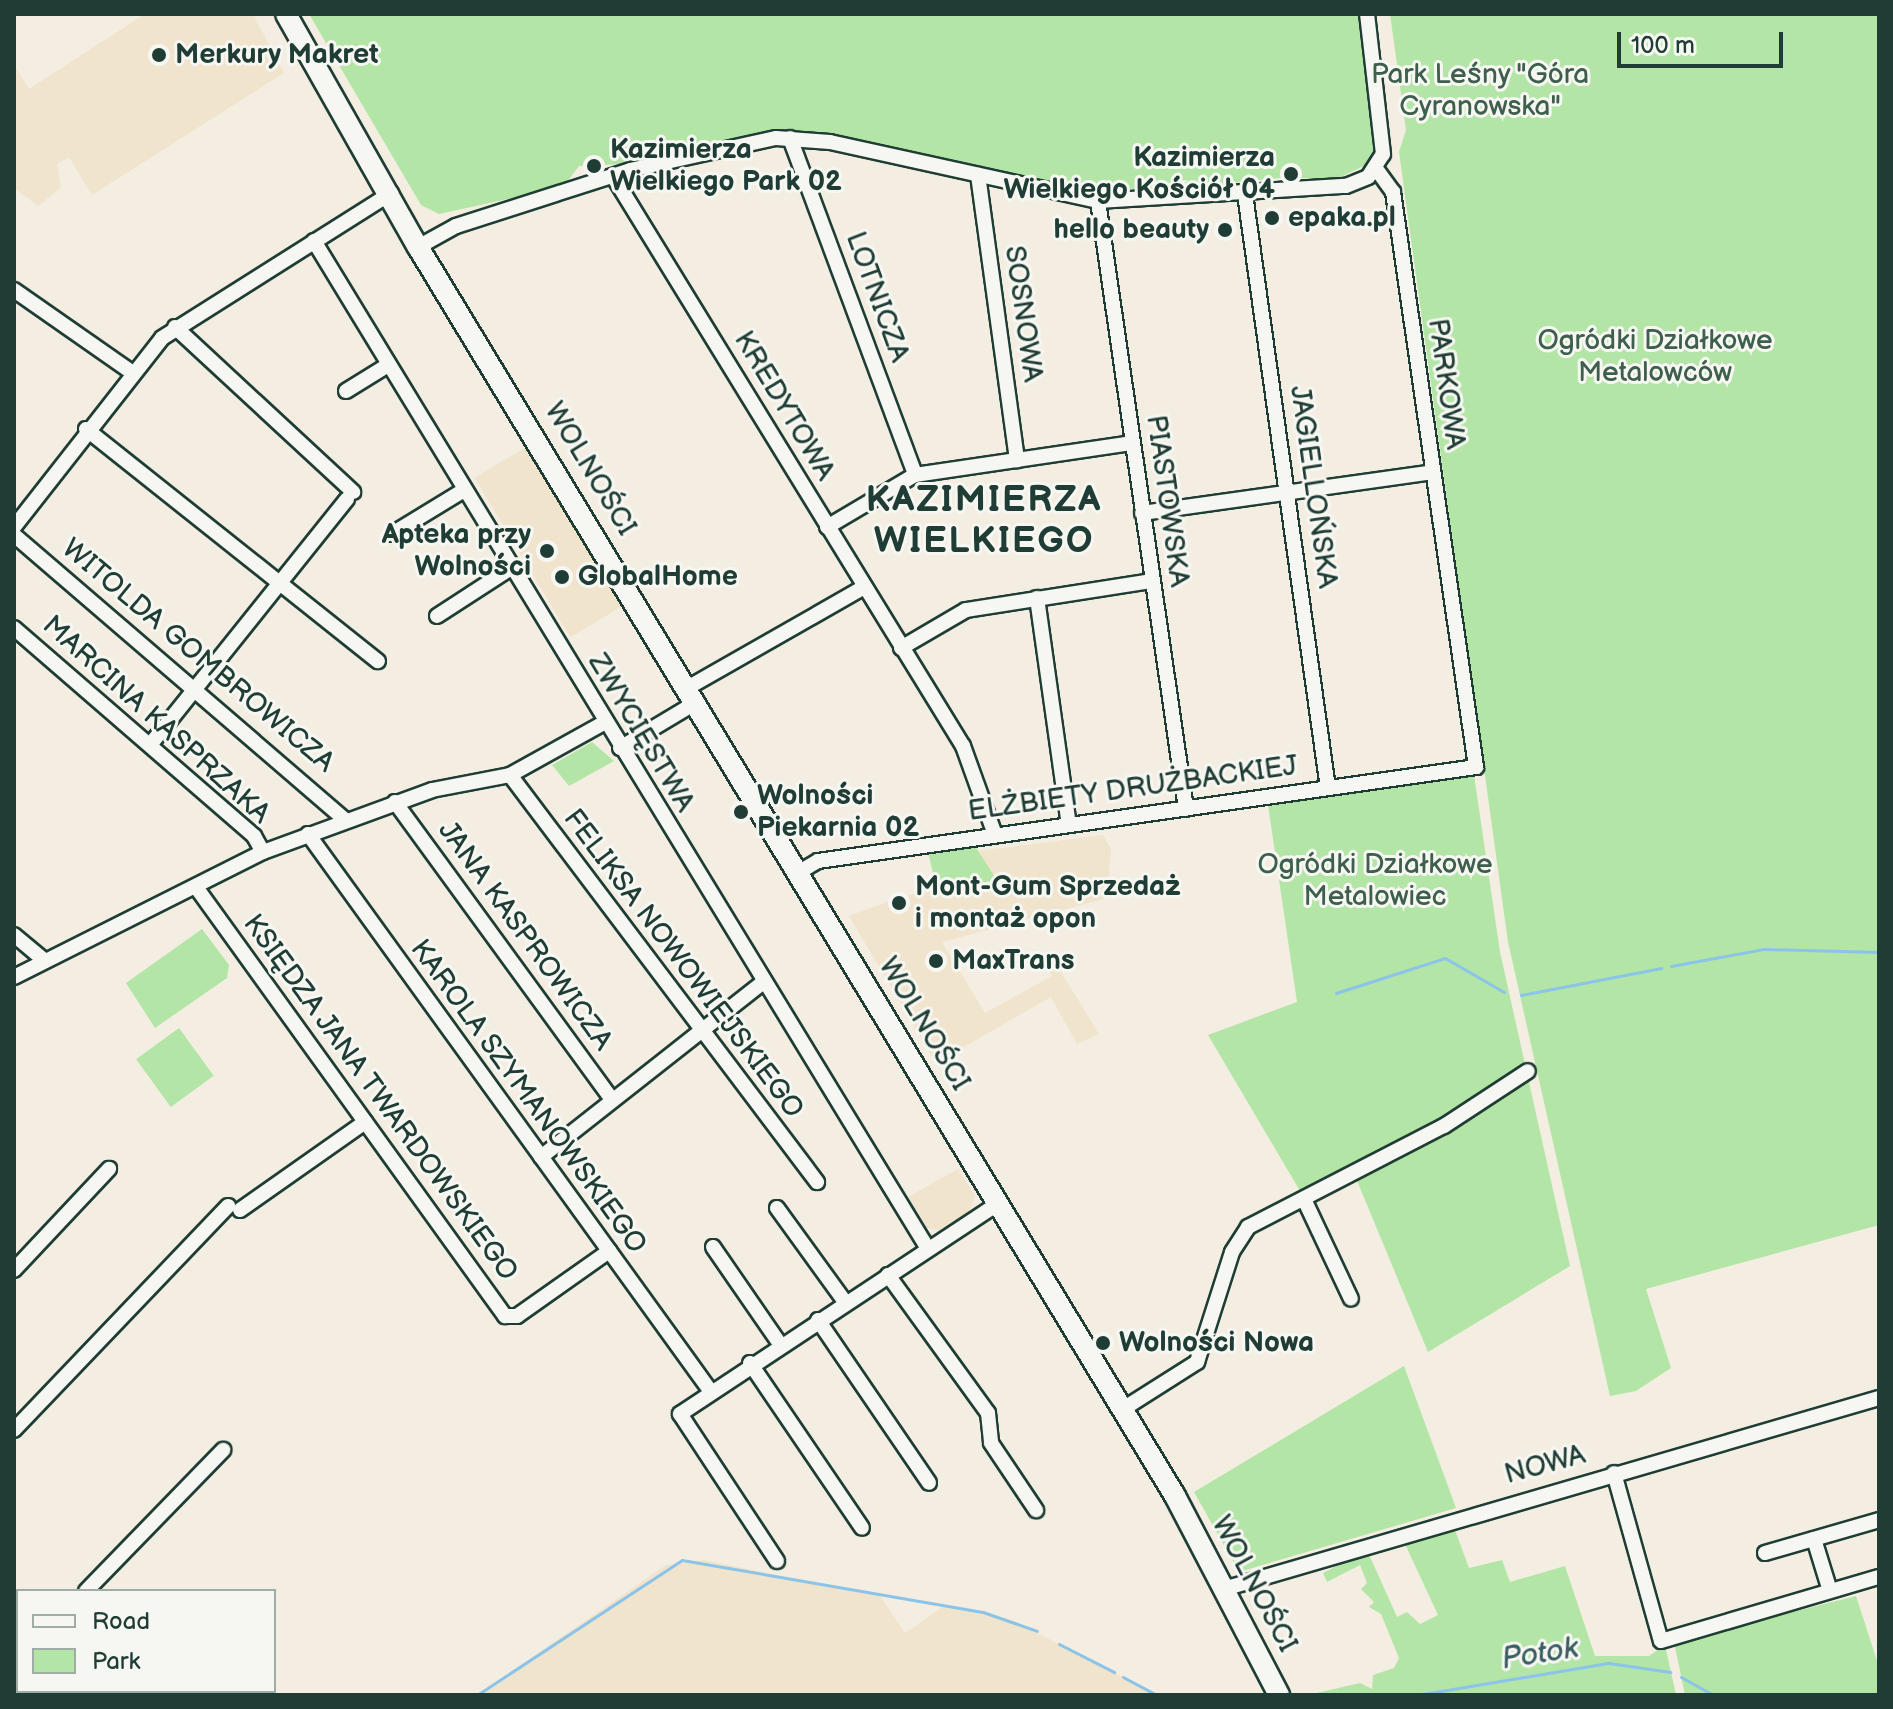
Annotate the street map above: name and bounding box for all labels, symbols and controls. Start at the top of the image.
scale bar [1621,16,1787,66]
text: 100 m [1631,31,1695,60]
place label: Merkury Makret [175,38,379,72]
marker: Merkury Makret [150,46,168,64]
park label: Park Leśny "Góra Cyranowska" [1370,58,1590,124]
place label: Kazimierza Wielkiego Park 02 [610,133,842,199]
place label: Kazimierza Wielkiego Kościół 04 [1004,141,1275,207]
marker: Kazimierza Wielkiego Park 02 [585,157,603,175]
marker: Kazimierza Wielkiego Kościół 04 [1282,165,1300,183]
place label: epaka.pl [1288,201,1396,235]
marker: epaka.pl [1263,209,1281,227]
place label: hello beauty [1054,213,1209,247]
marker: hello beauty [1216,221,1234,239]
street label: LOTNICZA [838,227,916,367]
street label: SOSNOWA [997,244,1049,384]
street label: PARKOWA [1420,317,1472,451]
park label: Ogródki Działkowe Metalowców [1537,324,1773,390]
street label: KREDYTOWA [726,325,842,487]
street label: JAGIELLOŃSKA [1282,384,1344,590]
street label: WOLNOŚCI [537,396,643,542]
street label: PIASTOWSKA [1138,413,1196,589]
district label: KAZIMIERZA WIELKIEGO [866,478,1102,563]
place label: Apteka przy Wolności [382,518,531,584]
street label: WITOLDA GOMBROWICZA [55,532,341,780]
marker: Apteka przy Wolności [538,542,556,560]
place label: GlobalHome [578,560,738,594]
marker: GlobalHome [553,568,571,586]
street label: MARCINA KASPRZAKA [35,609,277,831]
street label: ZWYCIĘSTWA [581,648,701,818]
street label: ELŻBIETY DRUŻBACKIEJ [966,749,1300,829]
place label: Wolności Piekarnia 02 [757,779,919,845]
street label: FELIKSA NOWOWIEJSKIEGO [556,803,810,1125]
marker: Wolności Piekarnia 02 [732,803,750,821]
street label: JANA KASPROWICZA [431,815,619,1057]
park label: Ogródki Działkowe Metalowiec [1257,848,1493,914]
place label: Mont-Gum Sprzedaż i montaż opon [915,870,1180,936]
marker: Mont-Gum Sprzedaż i montaż opon [890,894,908,912]
street label: KSIĘDZA JANA TWARDOWSKIEGO [235,907,525,1289]
street label: KAROLA SZYMANOWSKIEGO [403,933,653,1261]
place label: MaxTrans [952,944,1075,978]
street label: WOLNOŚCI [871,951,977,1097]
marker: MaxTrans [927,952,945,970]
place label: Wolności Nowa [1119,1326,1314,1360]
marker: Wolności Nowa [1094,1334,1112,1352]
street label: NOWA [1501,1438,1589,1492]
street label: WOLNOŚCI [1204,1510,1304,1658]
legend [16,1589,276,1693]
text: Road [92,1607,150,1636]
water label: Potok [1499,1630,1581,1678]
text: Park [92,1647,140,1676]

